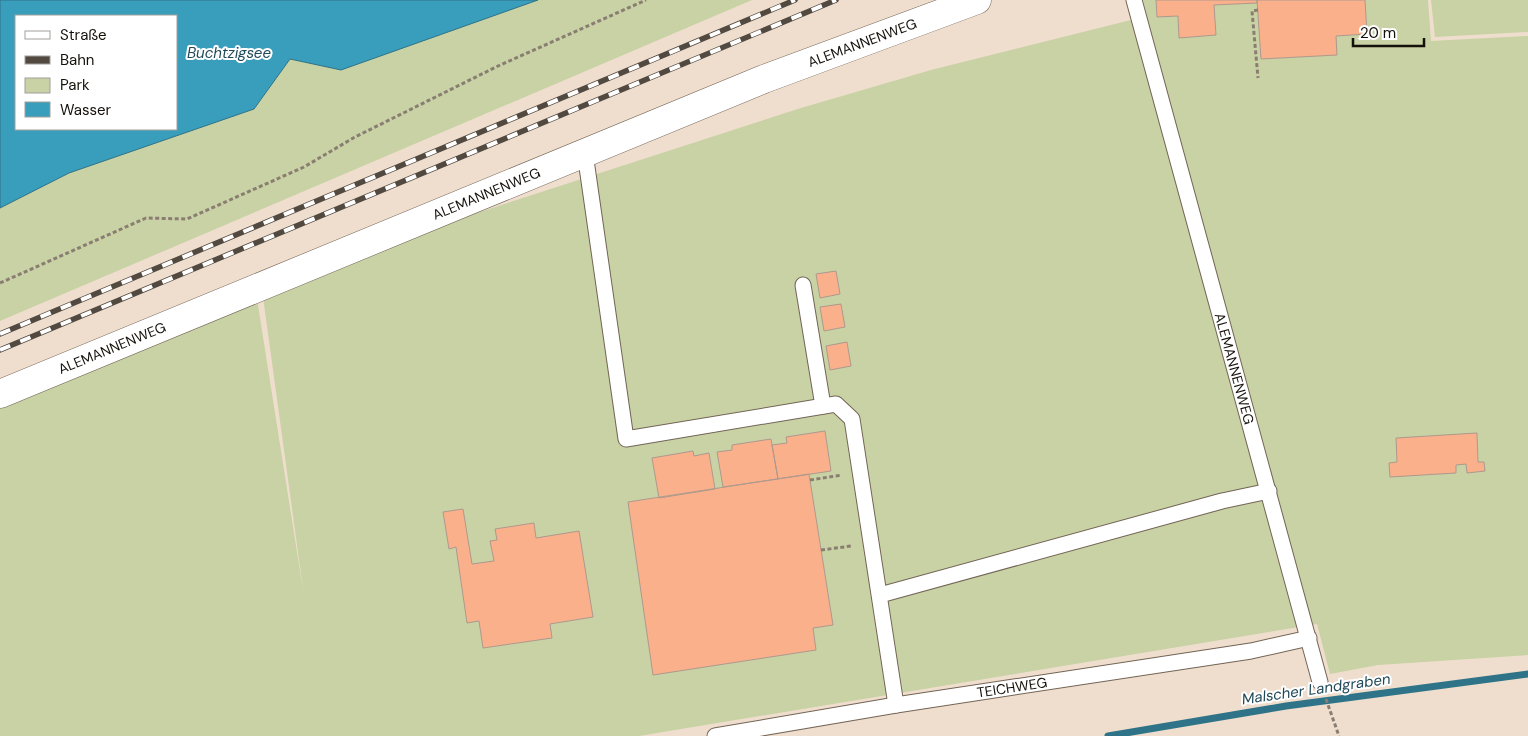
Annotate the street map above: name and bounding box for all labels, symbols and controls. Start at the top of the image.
street label: ALEMANNENWEG [805,14,919,71]
legend [15,15,178,130]
scale bar [1353,15,1424,47]
text: 20 m [1360,23,1396,43]
text: Straße [60,25,107,45]
water label: Buchtzigsee [187,43,271,63]
text: Bahn [60,50,94,70]
text: Park [60,75,90,95]
text: Wasser [60,100,112,120]
street label: ALEMANNENWEG [430,163,543,224]
street label: ALEMANNENWEG [1211,311,1258,426]
street label: ALEMANNENWEG [55,318,168,378]
water label: Malscher Landgraben [1240,669,1392,709]
street label: TEICHWEG [976,673,1048,702]

